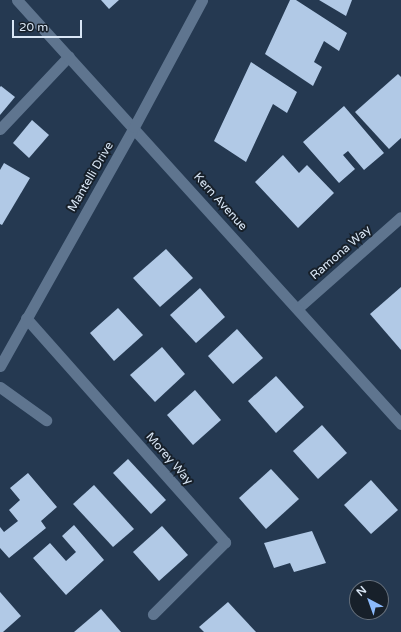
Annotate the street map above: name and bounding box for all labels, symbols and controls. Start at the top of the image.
scale bar [14,12,84,38]
text: 20 m [19,20,48,34]
street label: Mantelli Drive [65,139,117,215]
street label: Kern Avenue [190,170,250,234]
street label: Ramona Way [308,223,374,283]
street label: Morey Way [143,430,195,488]
north arrow [349,580,389,620]
text: N [354,584,369,599]

